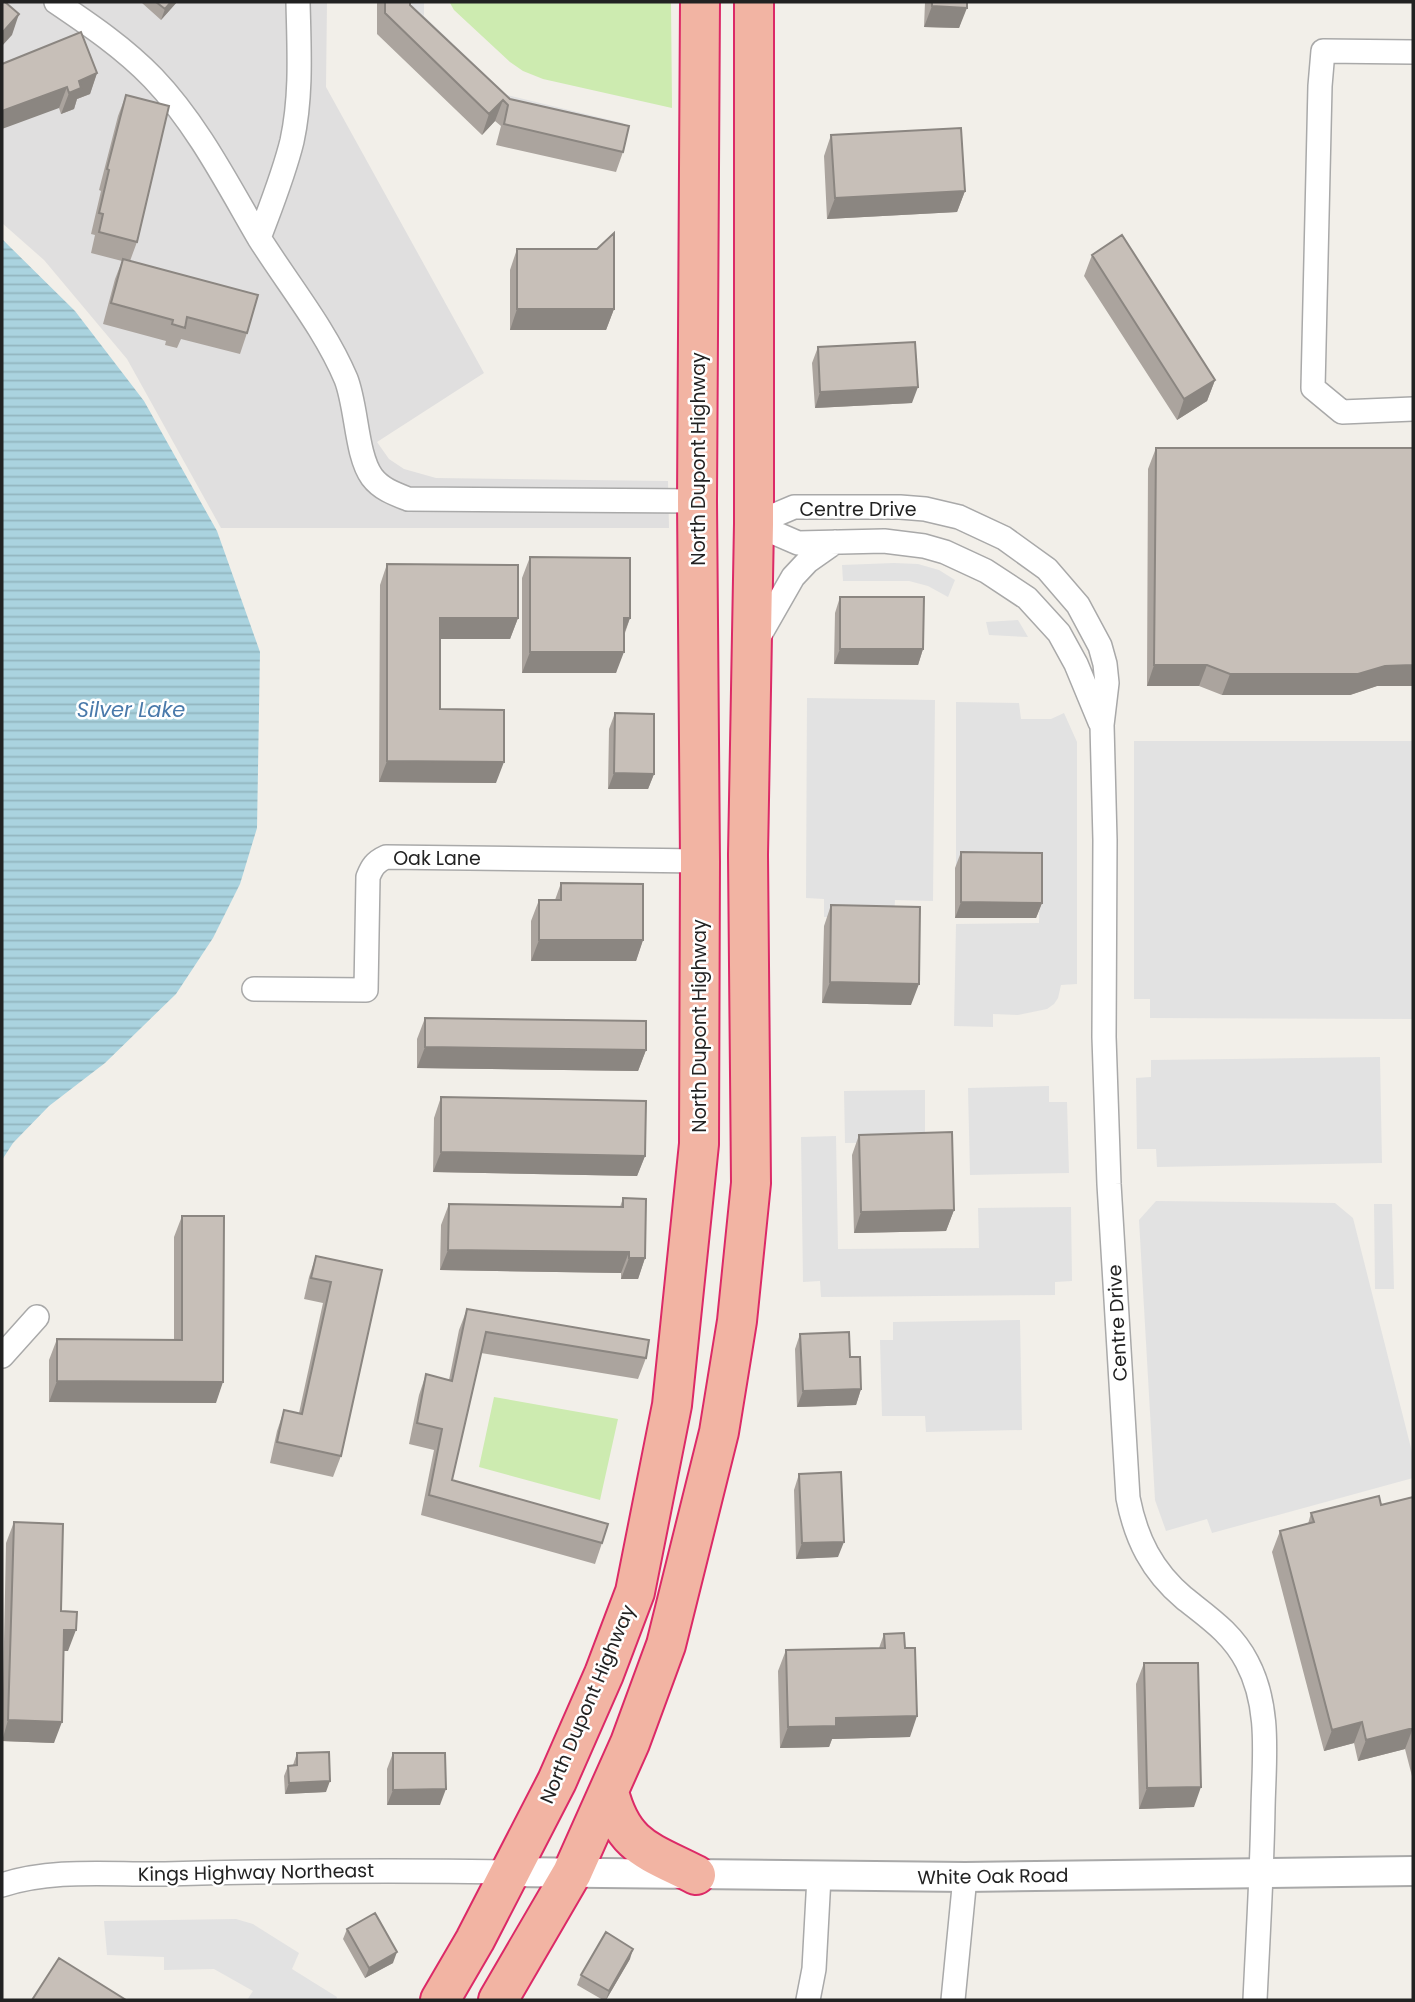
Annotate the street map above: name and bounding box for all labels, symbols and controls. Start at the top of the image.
street label: North Dupont Highway [685,352,712,566]
street label: Centre Drive [799,496,917,523]
water label: Silver Lake [77,695,185,724]
street label: Oak Lane [393,845,481,872]
street label: North Dupont Highway [686,919,713,1133]
street label: Centre Drive [1101,1264,1134,1382]
street label: North Dupont Highway [533,1600,642,1808]
street label: Kings Highway Northeast [138,1857,374,1888]
street label: White Oak Road [917,1862,1069,1891]

